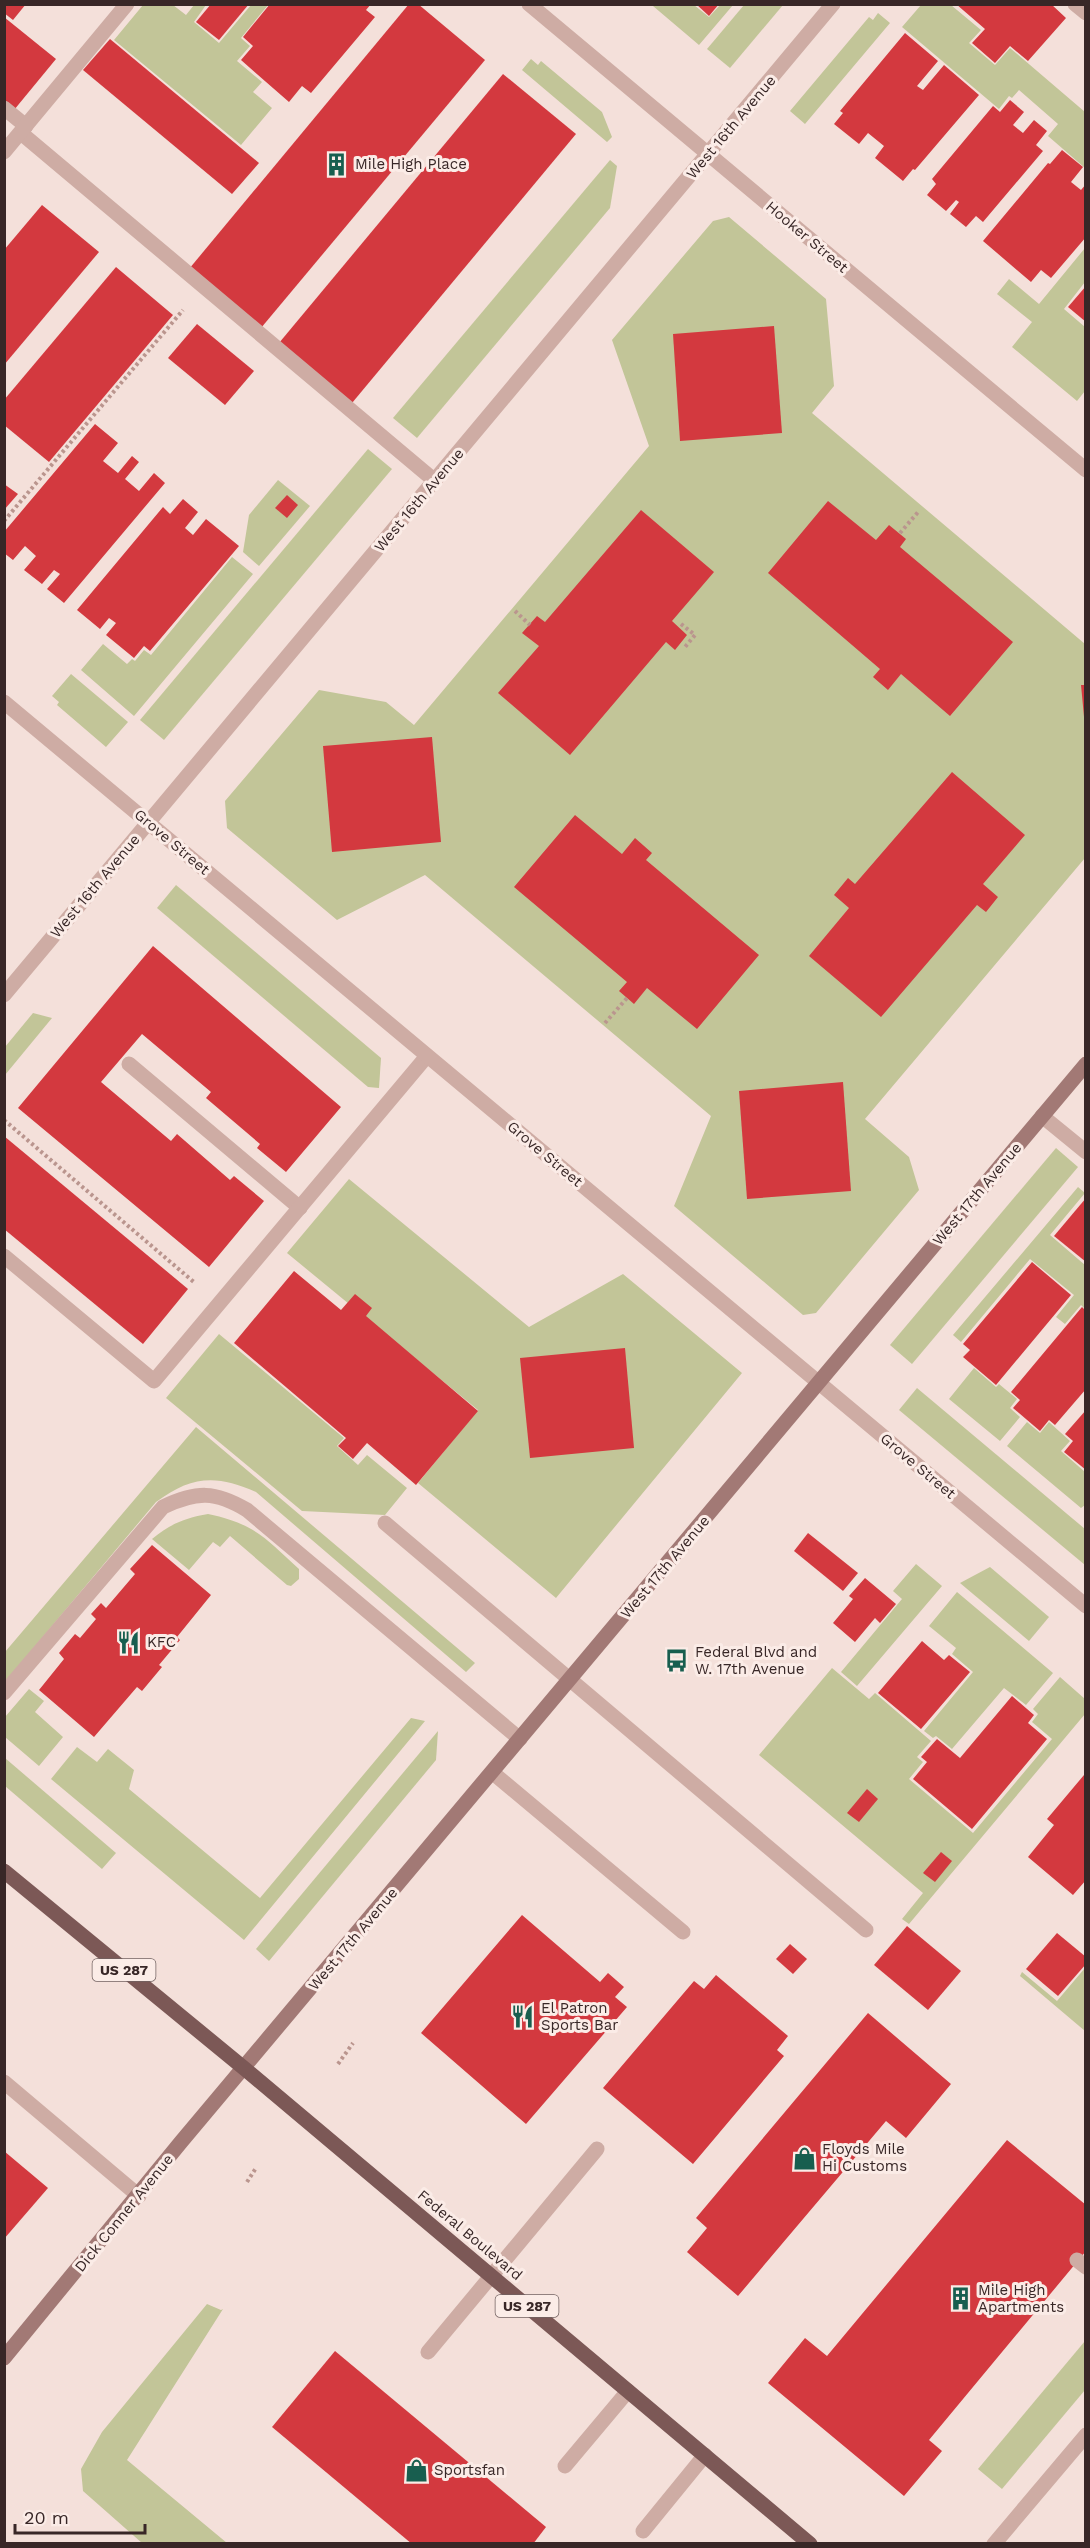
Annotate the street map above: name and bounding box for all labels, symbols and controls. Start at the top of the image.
street label: West 16th Avenue [682,72,780,182]
building icon: Mile High Place [324,151,350,177]
place label: Mile High Place [355,155,467,173]
street label: Hooker Street [762,197,852,277]
street label: West 16th Avenue [370,445,468,555]
street label: Grove Street [131,805,214,879]
street label: West 16th Avenue [46,831,144,941]
street label: Grove Street [504,1117,587,1191]
street label: West 17th Avenue [929,1139,1025,1249]
street label: Grove Street [877,1429,960,1503]
street label: West 17th Avenue [617,1512,713,1622]
restaurant icon: KFC [116,1629,142,1655]
place label: KFC [147,1633,176,1651]
place label: Federal Blvd and W. 17th Avenue [695,1643,817,1678]
bus stop icon: Federal Blvd and W. 17th Avenue [664,1648,690,1674]
street label: West 17th Avenue [305,1884,401,1994]
road number: US 287 [92,1959,156,1981]
place label: El Patron Sports Bar [541,1999,618,2034]
restaurant icon: El Patron Sports Bar [510,2004,536,2030]
place label: Floyds Mile Hi Customs [822,2140,907,2175]
shop icon: Floyds Mile Hi Customs [791,2145,817,2171]
street label: Dick Conner Avenue [71,2150,177,2276]
street label: Federal Boulevard [414,2186,526,2284]
place label: Mile High Apartments [978,2281,1064,2316]
building icon: Mile High Apartments [947,2286,973,2312]
road number: US 287 [496,2295,558,2317]
shop icon: Sportsfan [403,2457,429,2483]
place label: Sportsfan [434,2461,505,2479]
scale bar [15,2497,146,2535]
text: 20 m [24,2507,69,2528]

